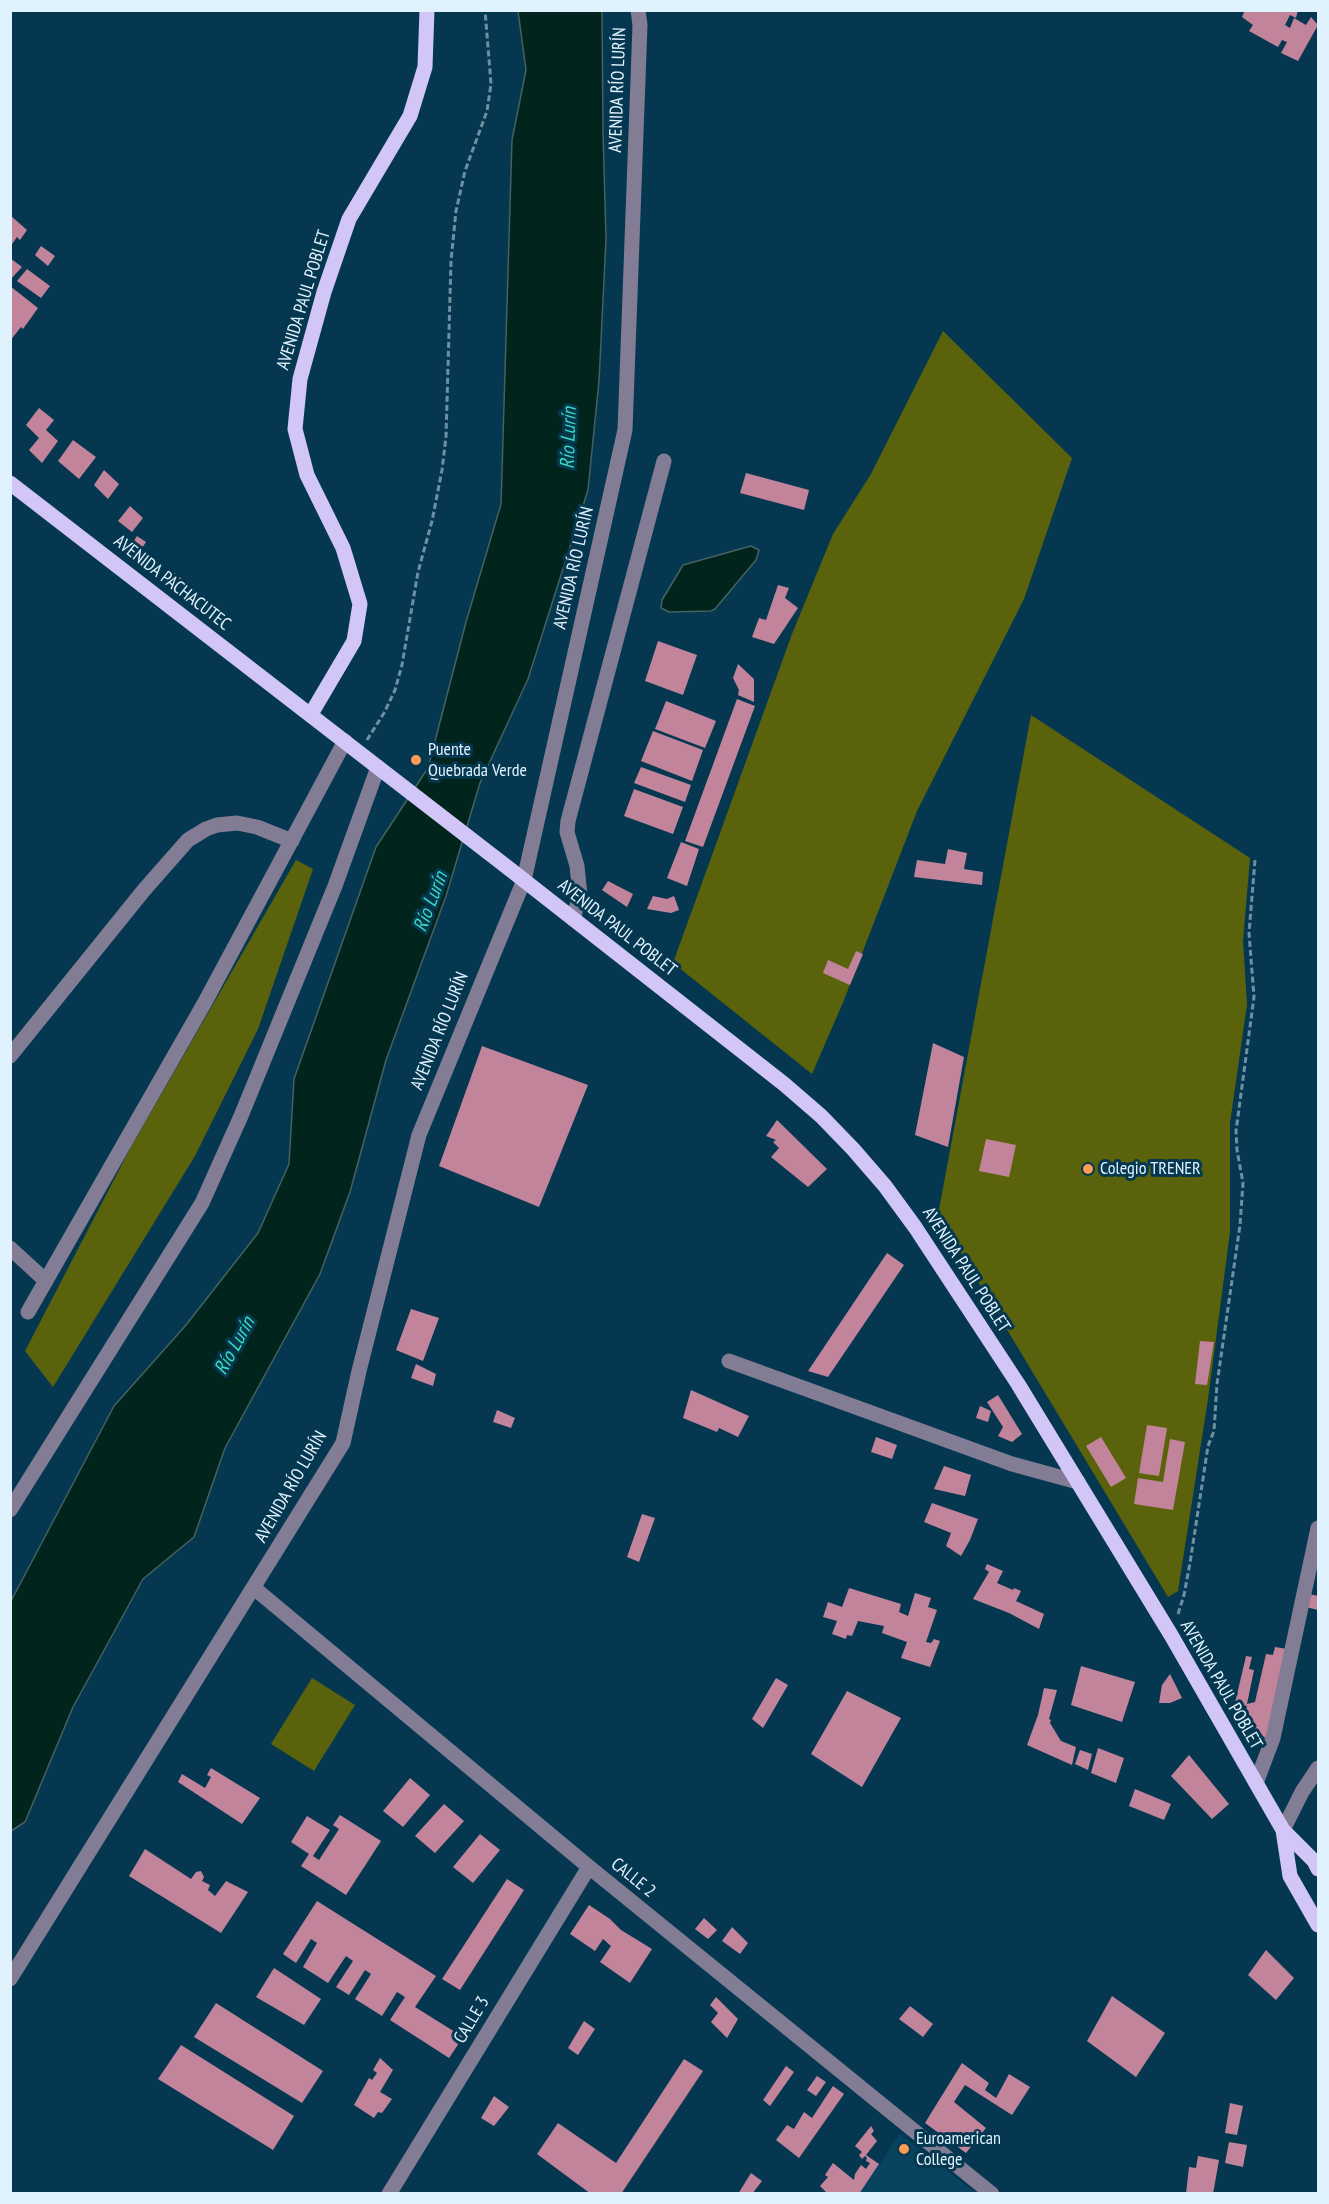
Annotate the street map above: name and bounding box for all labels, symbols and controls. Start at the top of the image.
street label: AVENIDA RÍO LURÍN [605,27,631,153]
street label: AVENIDA PAUL POBLET [272,228,336,372]
water label: Río Lurín [556,407,582,469]
street label: AVENIDA RÍO LURÍN [549,505,599,631]
street label: AVENIDA PACHACUTEC [109,531,235,635]
place label: Puente Quebrada Verde [428,739,527,782]
marker: Puente Quebrada Verde [409,753,423,767]
water label: Río Lurín [409,869,453,935]
street label: AVENIDA PAUL POBLET [553,875,681,981]
street label: AVENIDA RÍO LURÍN [407,969,473,1093]
place label: Colegio TRENER [1100,1158,1201,1180]
marker: Colegio TRENER [1081,1162,1095,1176]
street label: AVENIDA PAUL POBLET [917,1203,1015,1337]
water label: Río Lurín [209,1313,261,1379]
street label: AVENIDA RÍO LURÍN [250,1427,332,1547]
street label: AVENIDA PAUL POBLET [1175,1617,1267,1753]
street label: CALLE 2 [606,1854,660,1902]
street label: CALLE 3 [450,1993,494,2047]
place label: Euroamerican College [916,2128,1001,2170]
marker: Euroamerican College [897,2142,911,2156]

